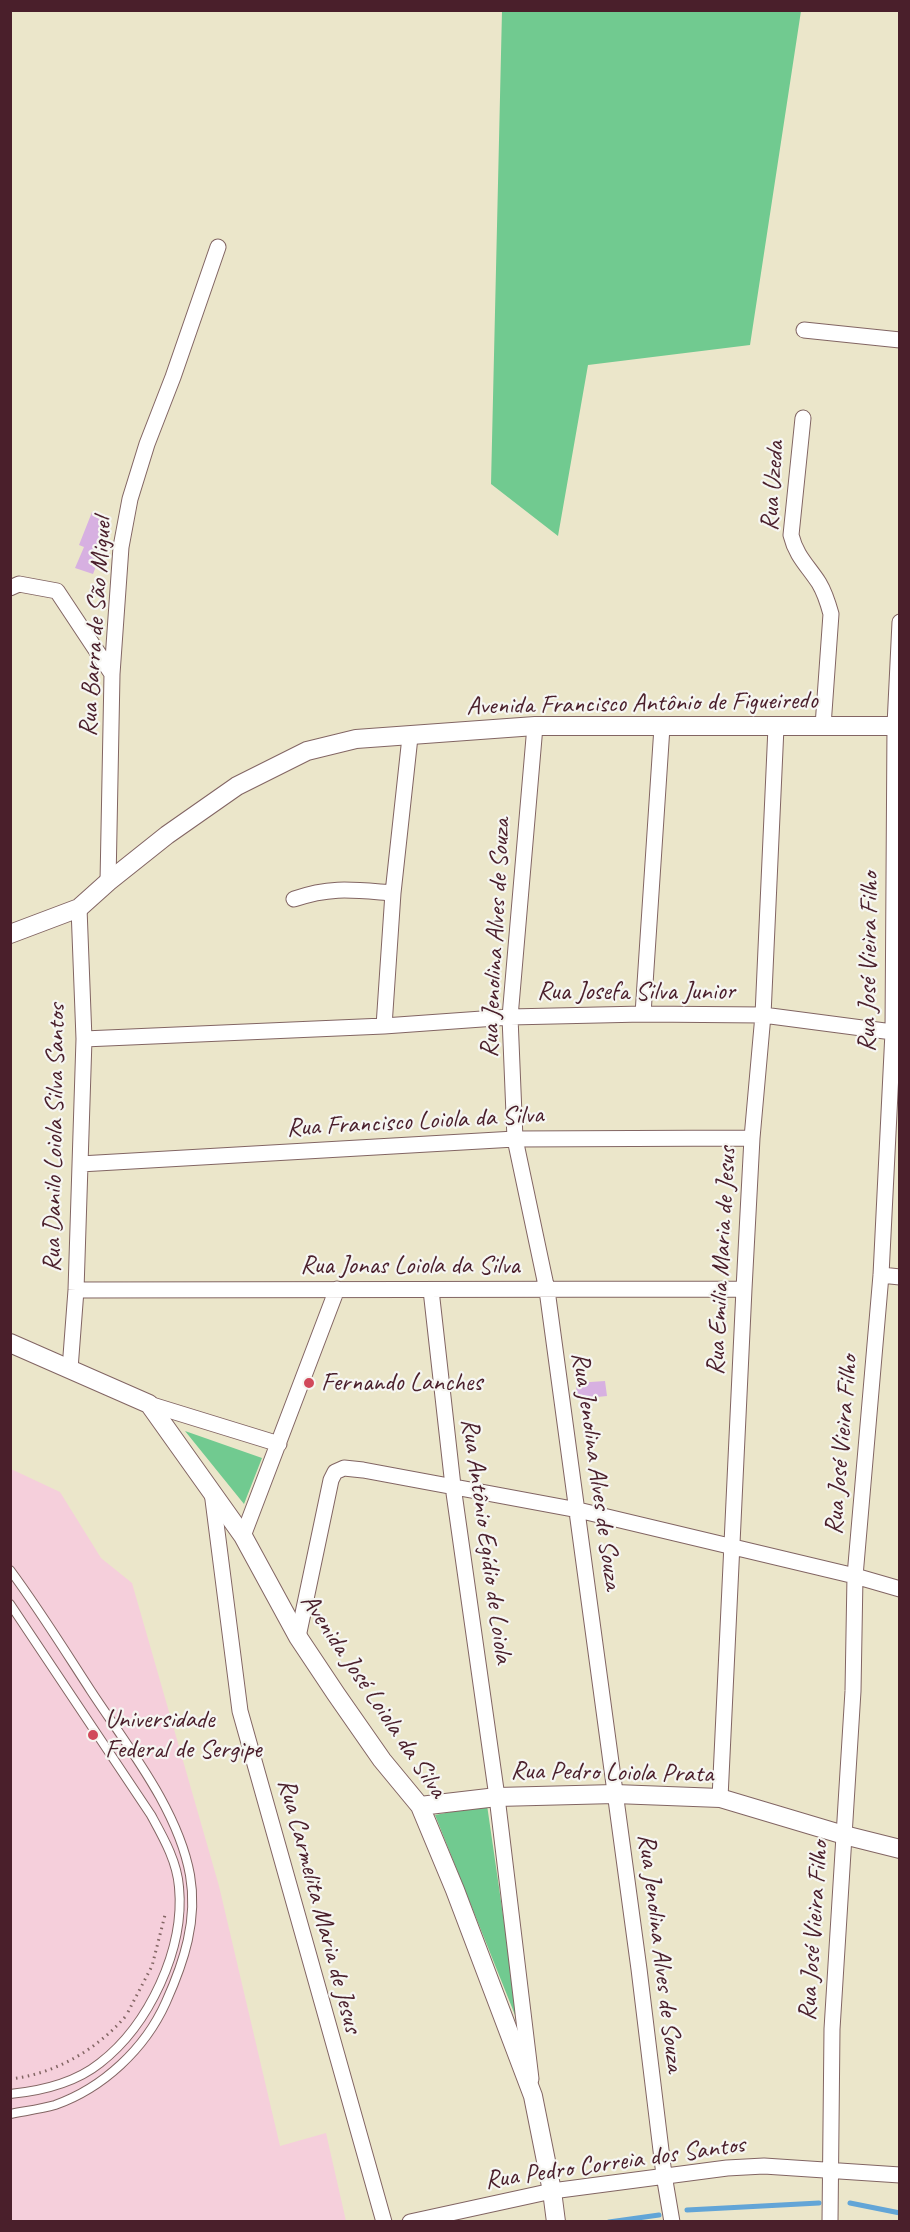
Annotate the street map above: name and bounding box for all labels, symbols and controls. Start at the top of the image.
street label: Rua Uzeda [754,440,792,532]
street label: Rua Barra de São Miguel [73,516,119,738]
street label: Avenida Francisco Antônio de Figueiredo [466,685,818,723]
street label: Rua Jenolina Alves de Souza [474,817,518,1059]
street label: Rua José Vieira Filho [852,872,886,1052]
street label: Rua Josefa Silva Junior [537,976,735,1008]
street label: Rua Danilo Loiola Silva Santos [37,1003,73,1273]
street label: Rua Francisco Loiola da Silva [286,1100,544,1144]
street label: Rua Emilia Maria de Jesus [700,1146,744,1376]
street label: Rua Jonas Loiola da Silva [300,1250,520,1282]
street label: Rua Jenolina Alves de Souza [564,1350,628,1592]
street label: Rua José Vieira Filho [819,1354,865,1536]
place label: Fernando Lanches [321,1367,482,1399]
marker: Fernando Lanches [302,1376,316,1390]
street label: Rua Antônio Egídio de Loiola [453,1416,519,1666]
street label: Avenida José Loiola da Silva [293,1588,453,1804]
place label: Universidade Federal de Sergipe [105,1704,261,1766]
marker: Universidade Federal de Sergipe [86,1728,100,1742]
street label: Rua Pedro Loiola Prata [510,1756,714,1790]
street label: Rua Carmelita Maria de Jesus [270,1775,368,2037]
street label: Rua Jenolina Alves de Souza [630,1832,690,2074]
street label: Rua José Vieira Filho [792,1840,836,2022]
street label: Rua Pedro Correia dos Santos [483,2129,747,2197]

